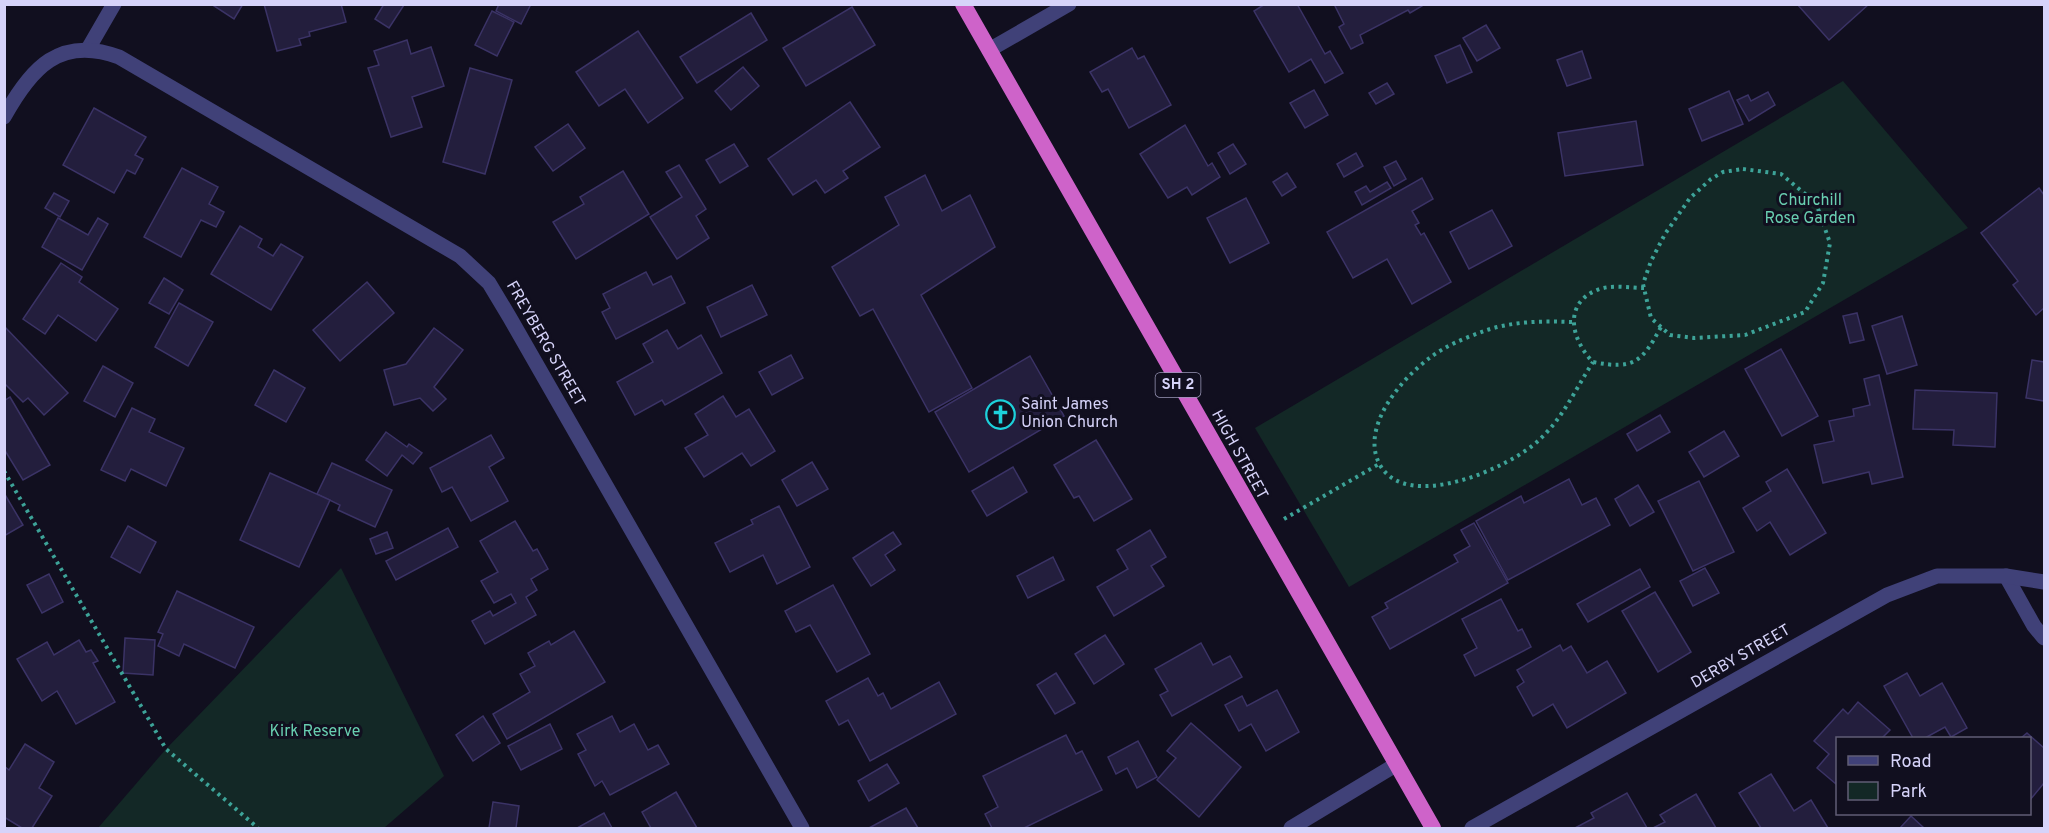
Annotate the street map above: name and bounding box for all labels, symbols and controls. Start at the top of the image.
park label: Churchill Rose Garden [1765,191,1855,229]
street label: FREYBERG STREET [501,278,589,410]
road number: SH 2 [1156,373,1200,397]
place label: Saint James Union Church [1021,395,1118,433]
church icon: Saint James Union Church [984,398,1016,430]
street label: HIGH STREET [1206,407,1272,503]
street label: DERBY STREET [1688,620,1794,694]
park label: Kirk Reserve [270,722,360,742]
legend [1836,737,2031,815]
text: Road [1890,751,1932,774]
text: Park [1890,781,1927,804]

